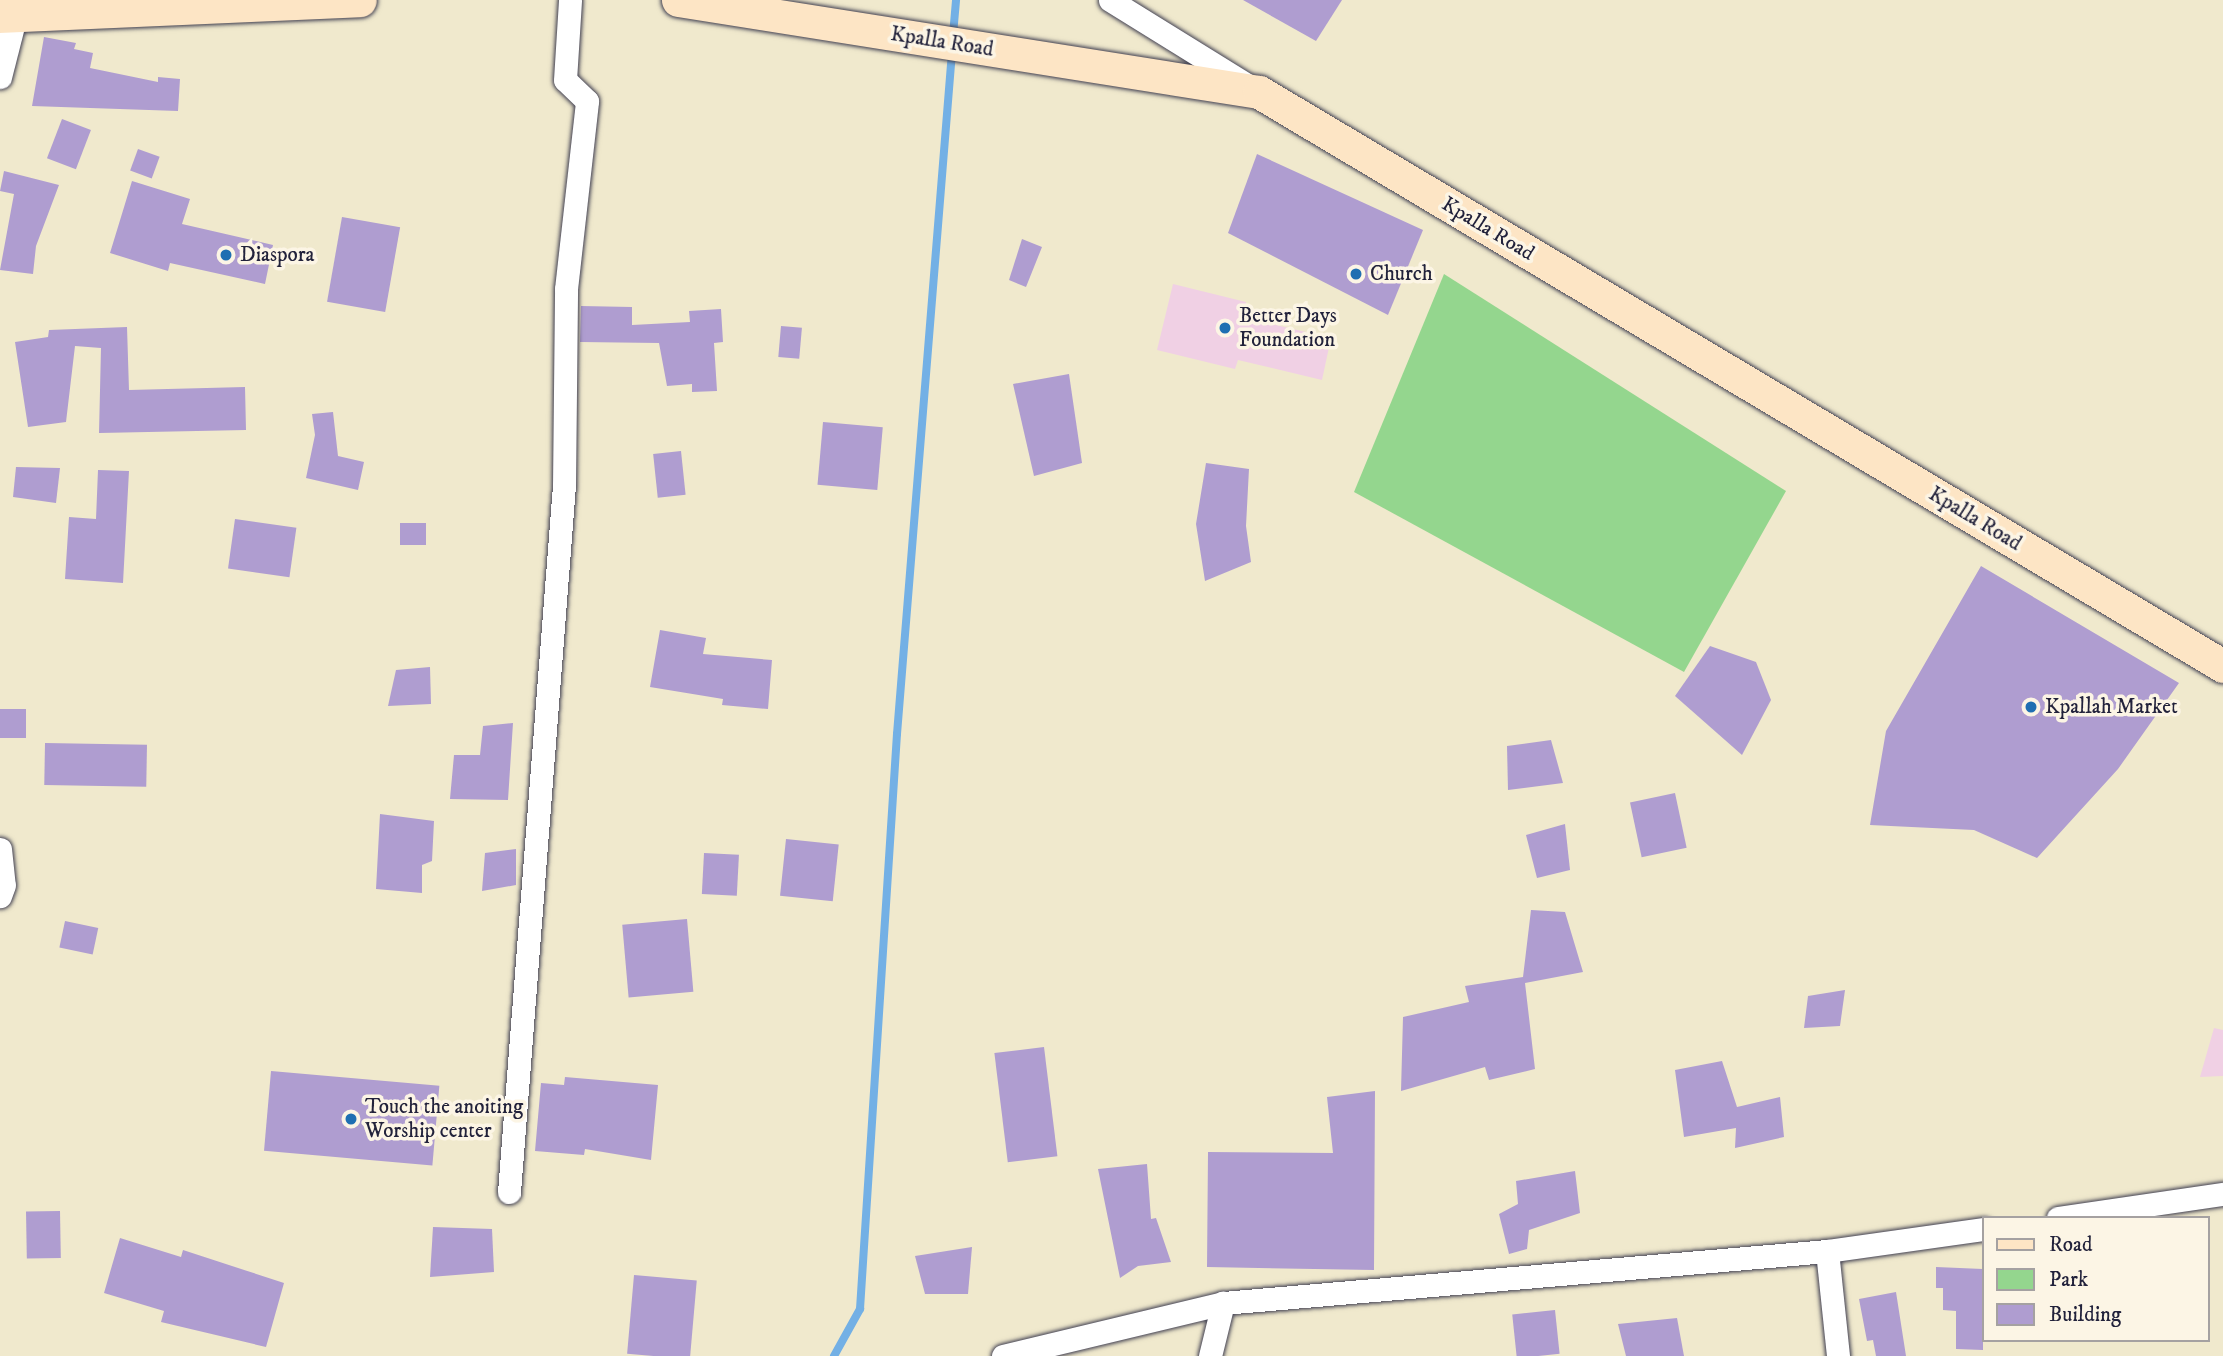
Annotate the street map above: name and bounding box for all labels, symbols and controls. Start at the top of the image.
street label: Kpalla Road [889,21,995,63]
street label: Kpalla Road [1437,192,1539,266]
place label: Diaspora [240,242,314,268]
marker: Diaspora [218,247,234,263]
place label: Church [1370,261,1433,287]
marker: Church [1348,266,1364,282]
place label: Better Days Foundation [1239,303,1337,353]
marker: Better Days Foundation [1217,320,1233,336]
street label: Kpalla Road [1924,482,2026,556]
place label: Kpallah Market [2045,694,2178,720]
marker: Kpallah Market [2023,699,2039,715]
place label: Touch the anoiting Worship center [365,1094,523,1144]
marker: Touch the anoiting Worship center [343,1111,359,1127]
legend [1982,1216,2209,1342]
text: Road [2049,1232,2093,1258]
text: Park [2049,1267,2088,1293]
text: Building [2049,1302,2121,1328]

